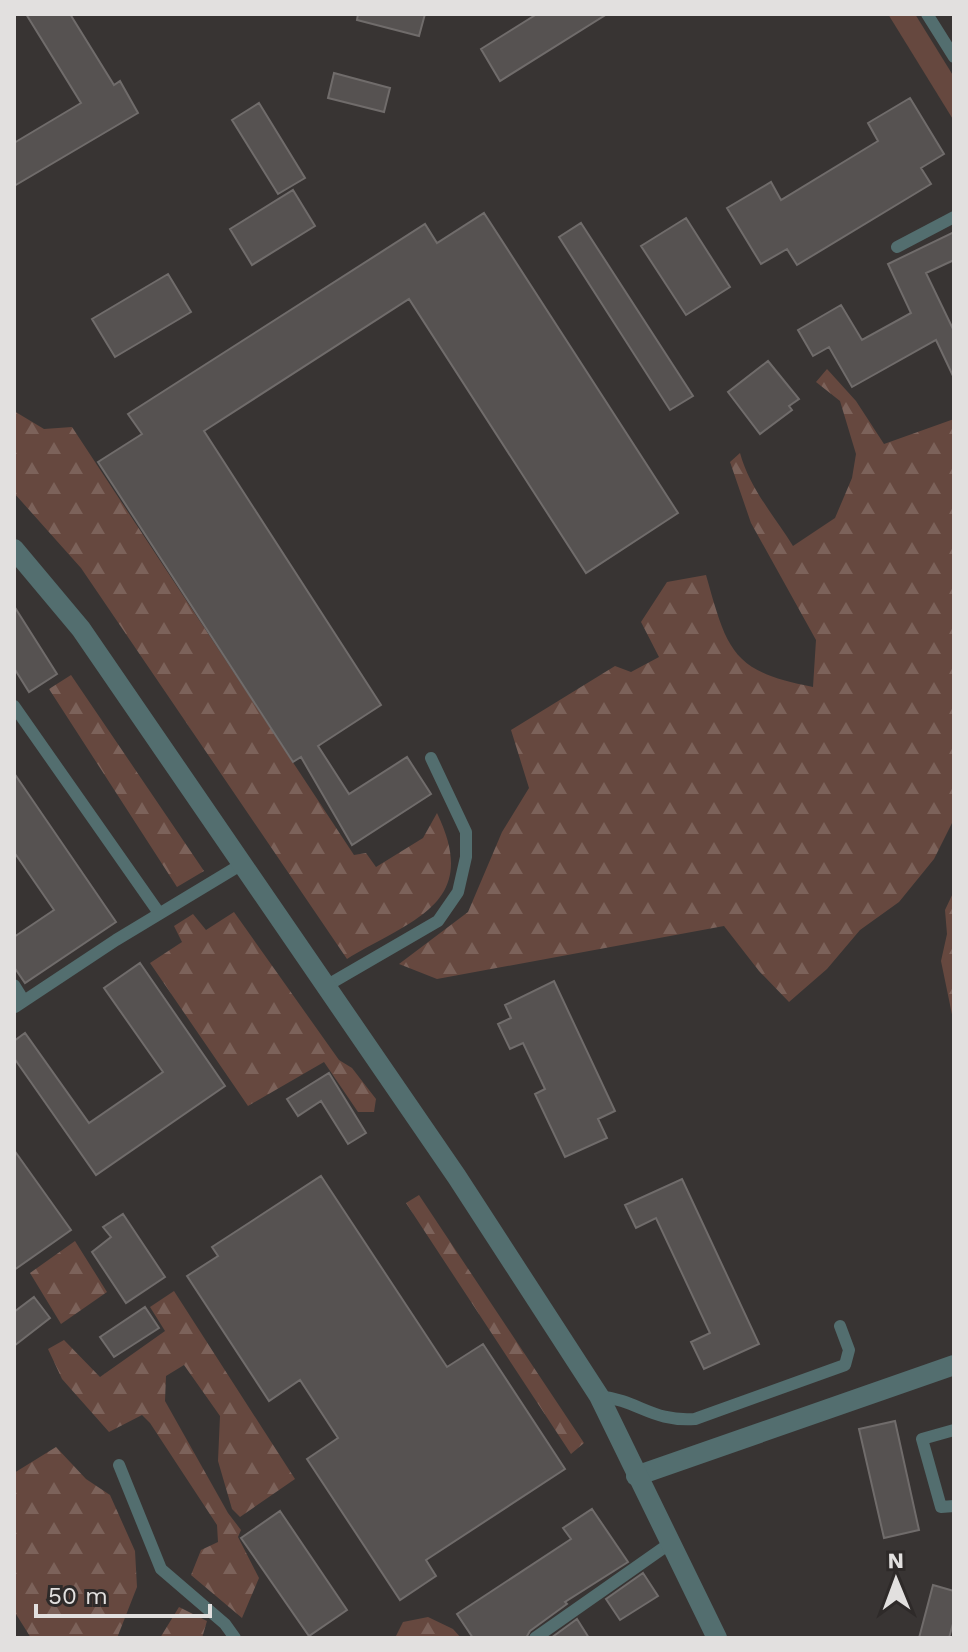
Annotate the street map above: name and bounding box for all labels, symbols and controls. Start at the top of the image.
north arrow [856,1540,936,1620]
text: N [887,1548,904,1573]
scale bar [36,1568,210,1618]
text: 50 m [48,1582,108,1610]

